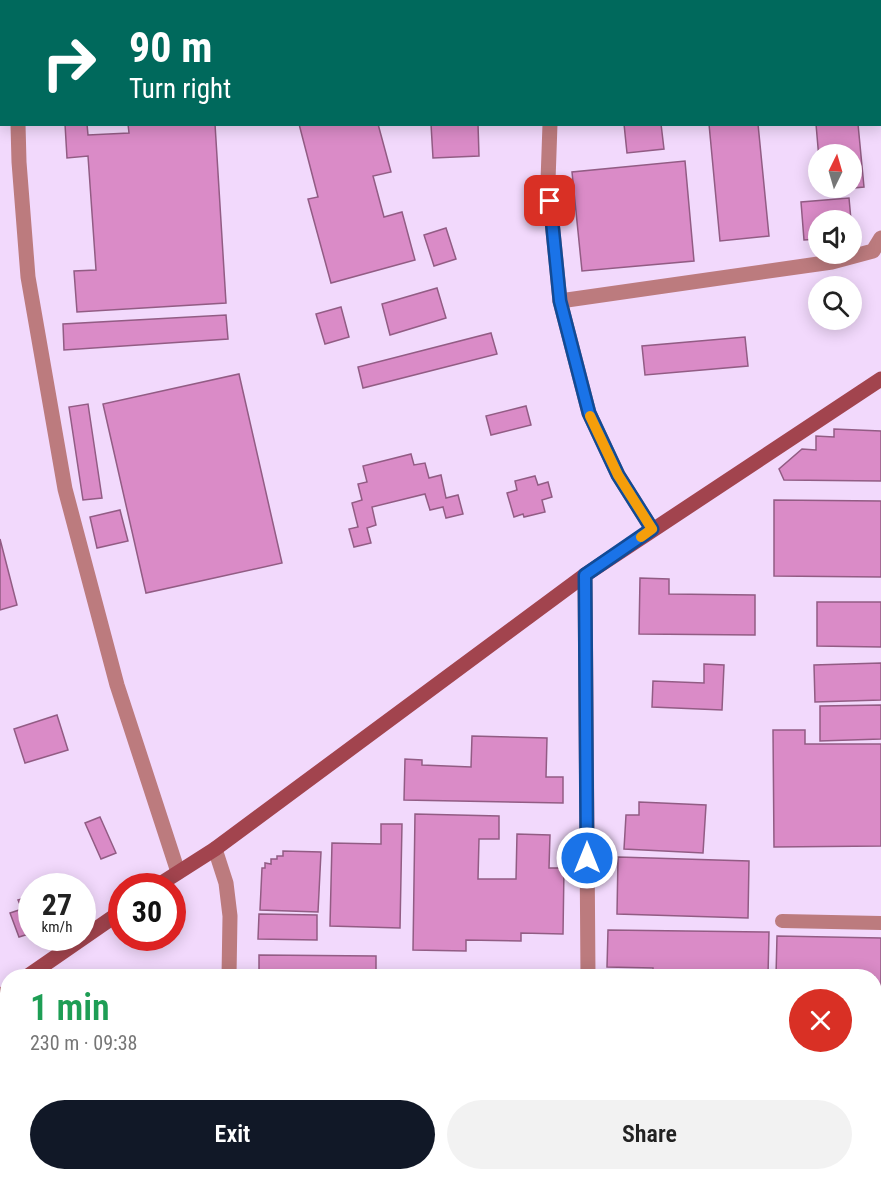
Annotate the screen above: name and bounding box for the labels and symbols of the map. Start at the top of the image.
north arrow [808,144,862,198]
pin [524,175,575,226]
position arrow [555,826,619,890]
speed limit sign: 30 [108,873,186,951]

